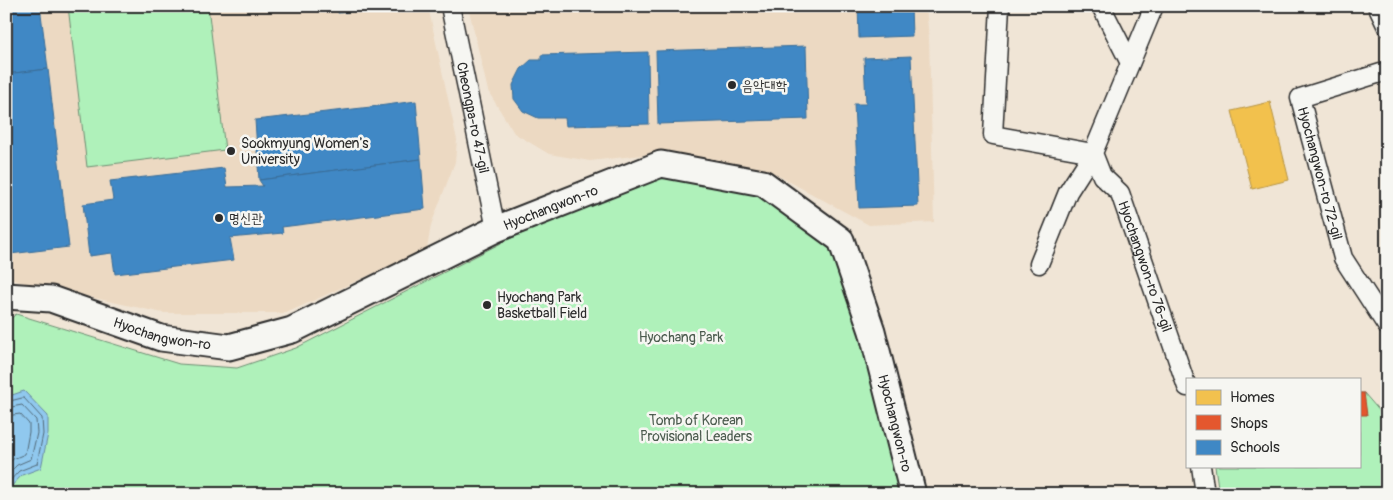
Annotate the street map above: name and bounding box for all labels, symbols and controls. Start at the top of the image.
street label: Cheongpa-ro 47-gil [453,61,492,175]
place label: 음악대학 [742,77,787,94]
marker: 음악대학 [726,79,738,91]
street label: Hyochangwon-ro 72-gil [1294,105,1346,242]
place label: Sookmyung Women's University [241,135,369,168]
marker: Sookmyung Women's University [225,145,237,157]
street label: Hyochangwon-ro [501,182,601,234]
street label: Hyochangwon-ro 76-gil [1114,198,1175,334]
place label: 명신관 [229,210,263,227]
marker: 명신관 [213,212,225,224]
place label: Hyochang Park Basketball Field [497,289,587,322]
marker: Hyochang Park Basketball Field [481,299,493,311]
street label: Hyochangwon-ro [111,314,212,354]
park label: Hyochang Park [639,329,723,346]
street label: Hyochangwon-ro [874,372,915,474]
legend [1186,378,1360,468]
text: Homes [1230,388,1275,407]
park label: Tomb of Korean Provisional Leaders [640,412,753,445]
text: Shops [1230,414,1268,433]
text: Schools [1230,438,1280,457]

